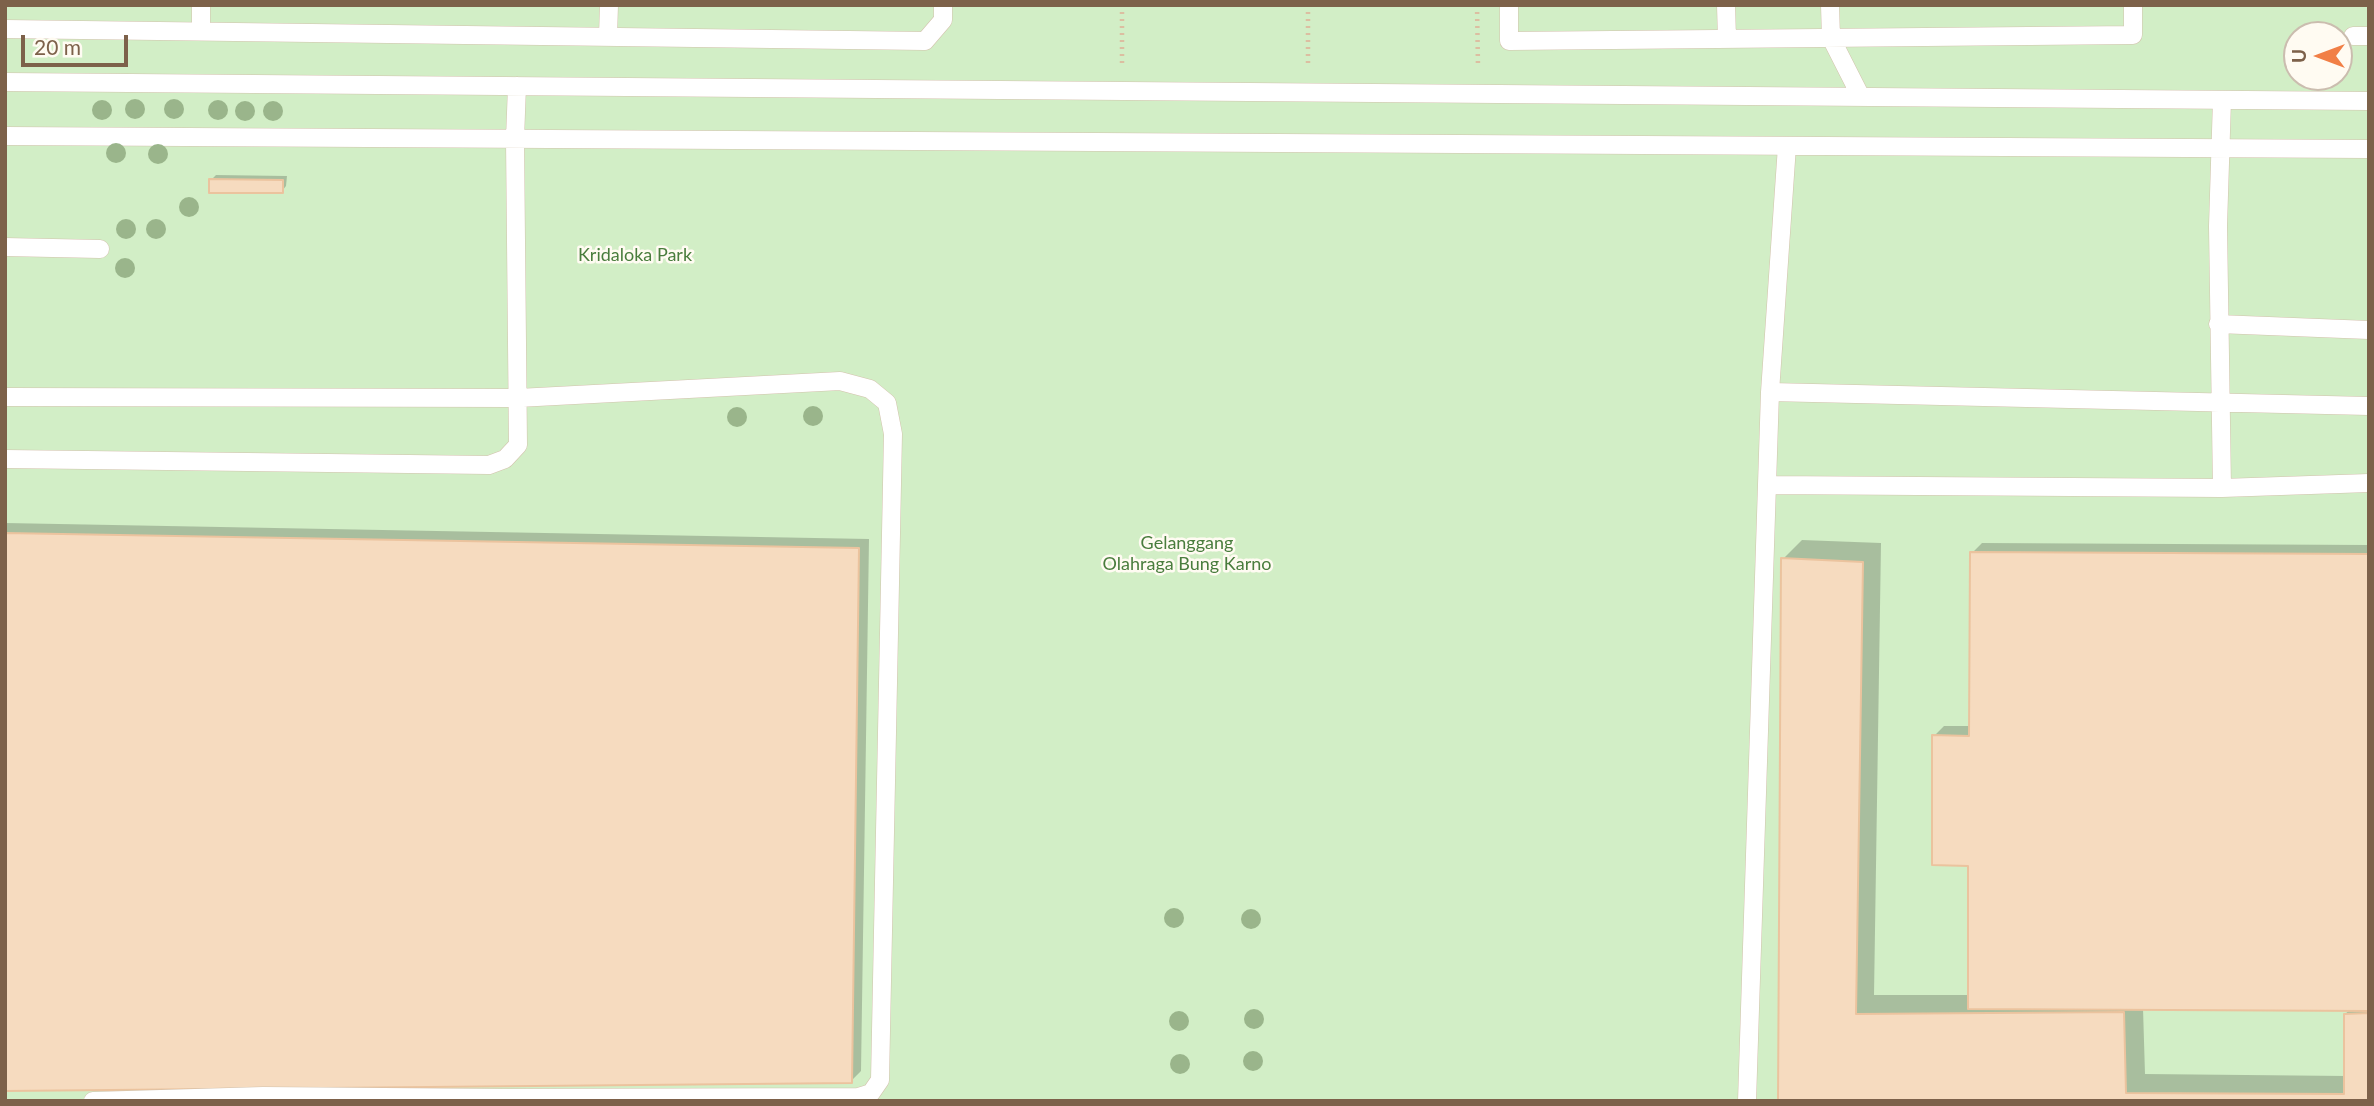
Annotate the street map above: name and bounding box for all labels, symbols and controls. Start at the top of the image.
scale bar [24,21,131,65]
north arrow [2283,21,2353,91]
text: 20 m [34,34,81,59]
text: U [2287,49,2310,63]
park label: Kridaloka Park [578,244,692,266]
park label: Gelanggang Olahraga Bung Karno [1103,532,1271,574]

